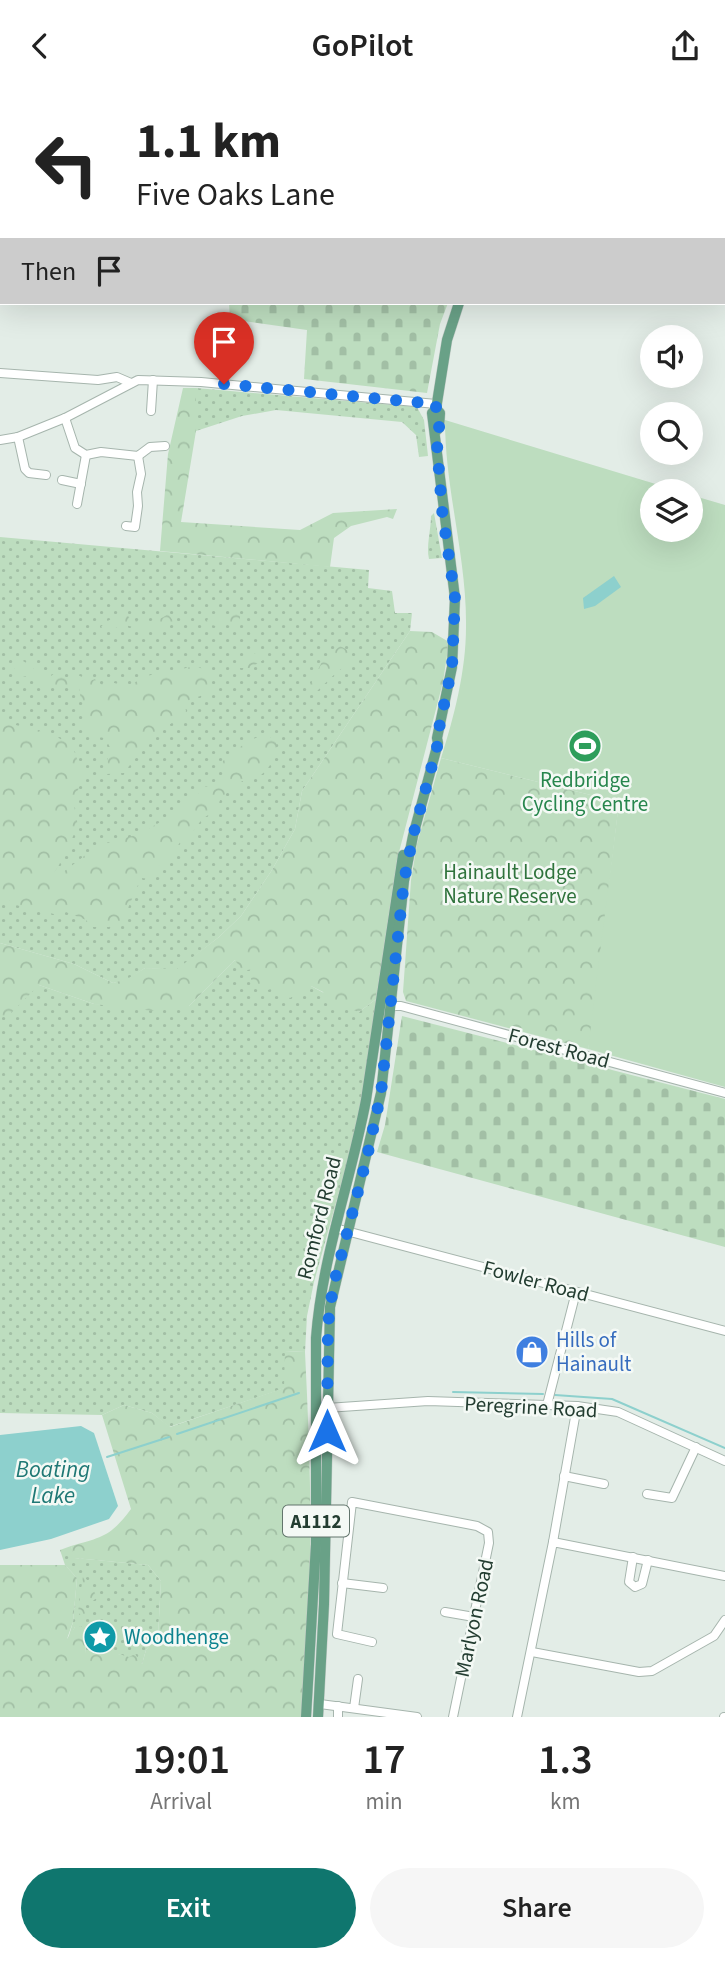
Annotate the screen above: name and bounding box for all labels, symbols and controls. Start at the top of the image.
text: GoPilot [312,23,413,69]
icon: back [21,27,59,65]
icon: share [666,27,704,65]
text: 1.1 km [136,107,281,177]
icon: left [21,119,112,210]
text: Five Oaks Lane [136,172,335,218]
icon: arrive [90,252,128,290]
text: Then [21,253,76,290]
pin [194,312,254,384]
icon: arrive [205,323,243,361]
map controls [640,325,703,542]
button: sound [640,325,703,388]
button: search [640,402,703,465]
button: layers [640,479,703,542]
sports icon: Redbridge Cycling Centre [566,727,604,765]
place label: Redbridge Cycling Centre [522,765,648,819]
park label: Hainault Lodge Nature Reserve [443,857,577,911]
street label: Forest Road [505,1020,613,1076]
street label: Romford Road [289,1153,349,1283]
street label: Fowler Road [480,1252,592,1310]
place label: Hills of Hainault [556,1325,631,1379]
shop icon: Hills of Hainault [513,1333,551,1371]
street label: Peregrine Road [464,1389,598,1425]
position arrow [290,1394,364,1468]
water label: Boating Lake [16,1453,90,1512]
road number: A1112 [283,1505,349,1537]
street label: Marlyon Road [447,1556,501,1680]
place icon: Woodhenge [81,1618,119,1656]
place label: Woodhenge [124,1622,229,1652]
text: 19:01 [132,1730,230,1790]
text: 17 [362,1730,406,1790]
text: 1.3 [538,1730,593,1790]
text: Arrival [150,1785,212,1818]
text: min [365,1785,403,1818]
text: km [550,1785,581,1818]
button: Exit [21,1868,356,1948]
button: Share [370,1868,704,1948]

